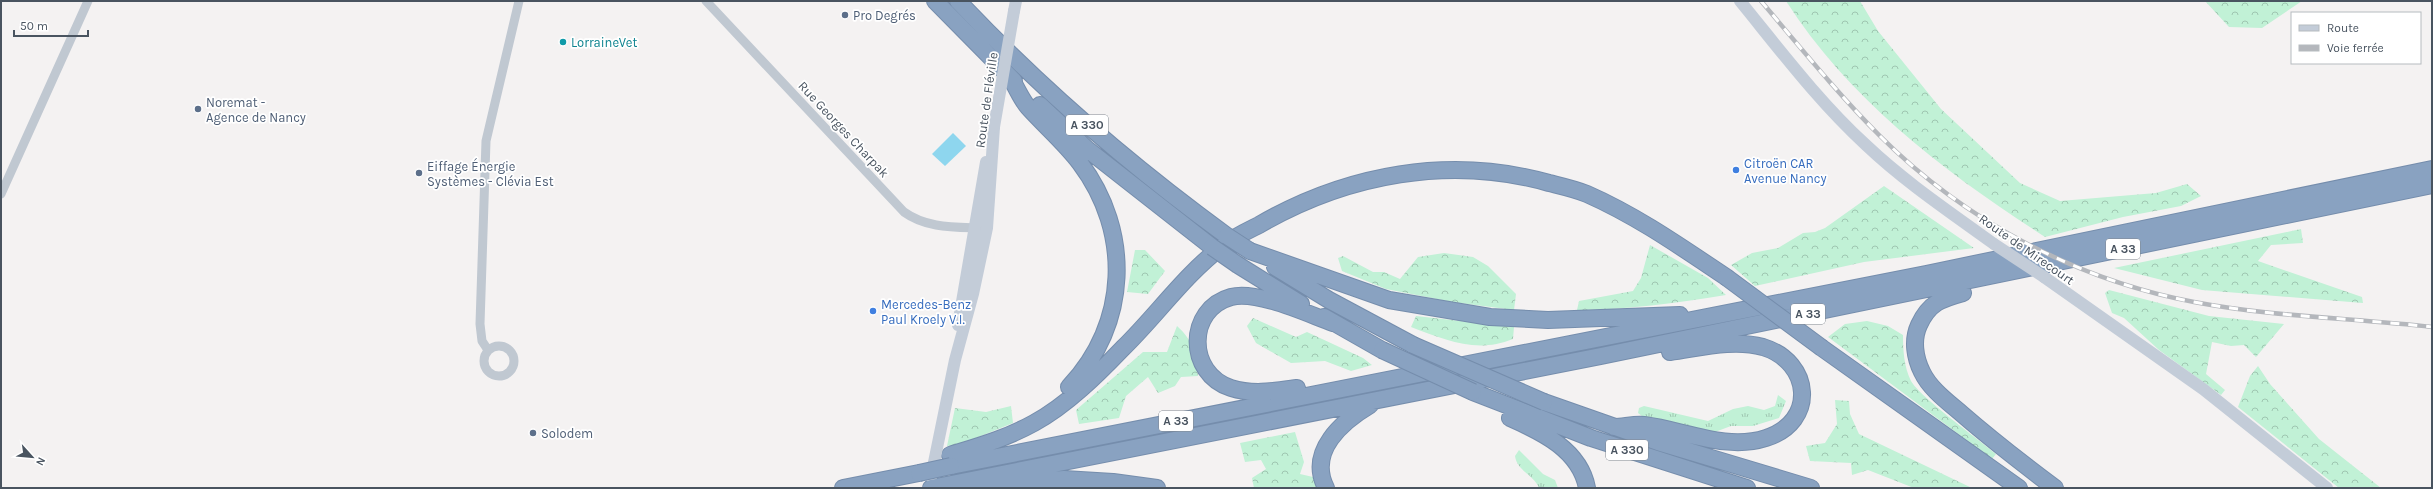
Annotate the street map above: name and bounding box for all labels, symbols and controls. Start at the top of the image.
place label: Pro Degrés [853,8,916,23]
marker: Pro Degrés [840,10,850,20]
scale bar [14,12,88,38]
legend [2291,12,2421,64]
text: 50 m [20,19,48,33]
text: Route [2327,21,2359,35]
place label: LorraineVet [571,35,637,50]
marker: LorraineVet [558,37,568,47]
text: Voie ferrée [2327,41,2384,55]
street label: Route de Fléville [972,51,1001,149]
street label: Rue Georges Charpak [795,78,892,181]
place label: Noremat - Agence de Nancy [206,95,306,125]
marker: Noremat - Agence de Nancy [193,104,203,114]
road number: A 330 [1066,115,1108,135]
place label: Citroën CAR Avenue Nancy [1744,156,1827,186]
place label: Eiffage Énergie Systèmes - Clévia Est [427,157,554,189]
marker: Citroën CAR Avenue Nancy [1731,165,1741,175]
marker: Eiffage Énergie Systèmes - Clévia Est [414,168,424,178]
street label: Route de Mirecourt [1976,211,2077,288]
road number: A 33 [2106,239,2140,259]
place label: Mercedes-Benz Paul Kroely V.I. [881,297,971,327]
road number: A 33 [1791,304,1825,324]
marker: Mercedes-Benz Paul Kroely V.I. [868,306,878,316]
road number: A 33 [1159,411,1193,431]
place label: Solodem [541,426,593,441]
marker: Solodem [528,428,538,438]
north arrow [12,437,52,477]
road number: A 330 [1606,440,1648,460]
text: N [33,455,48,468]

